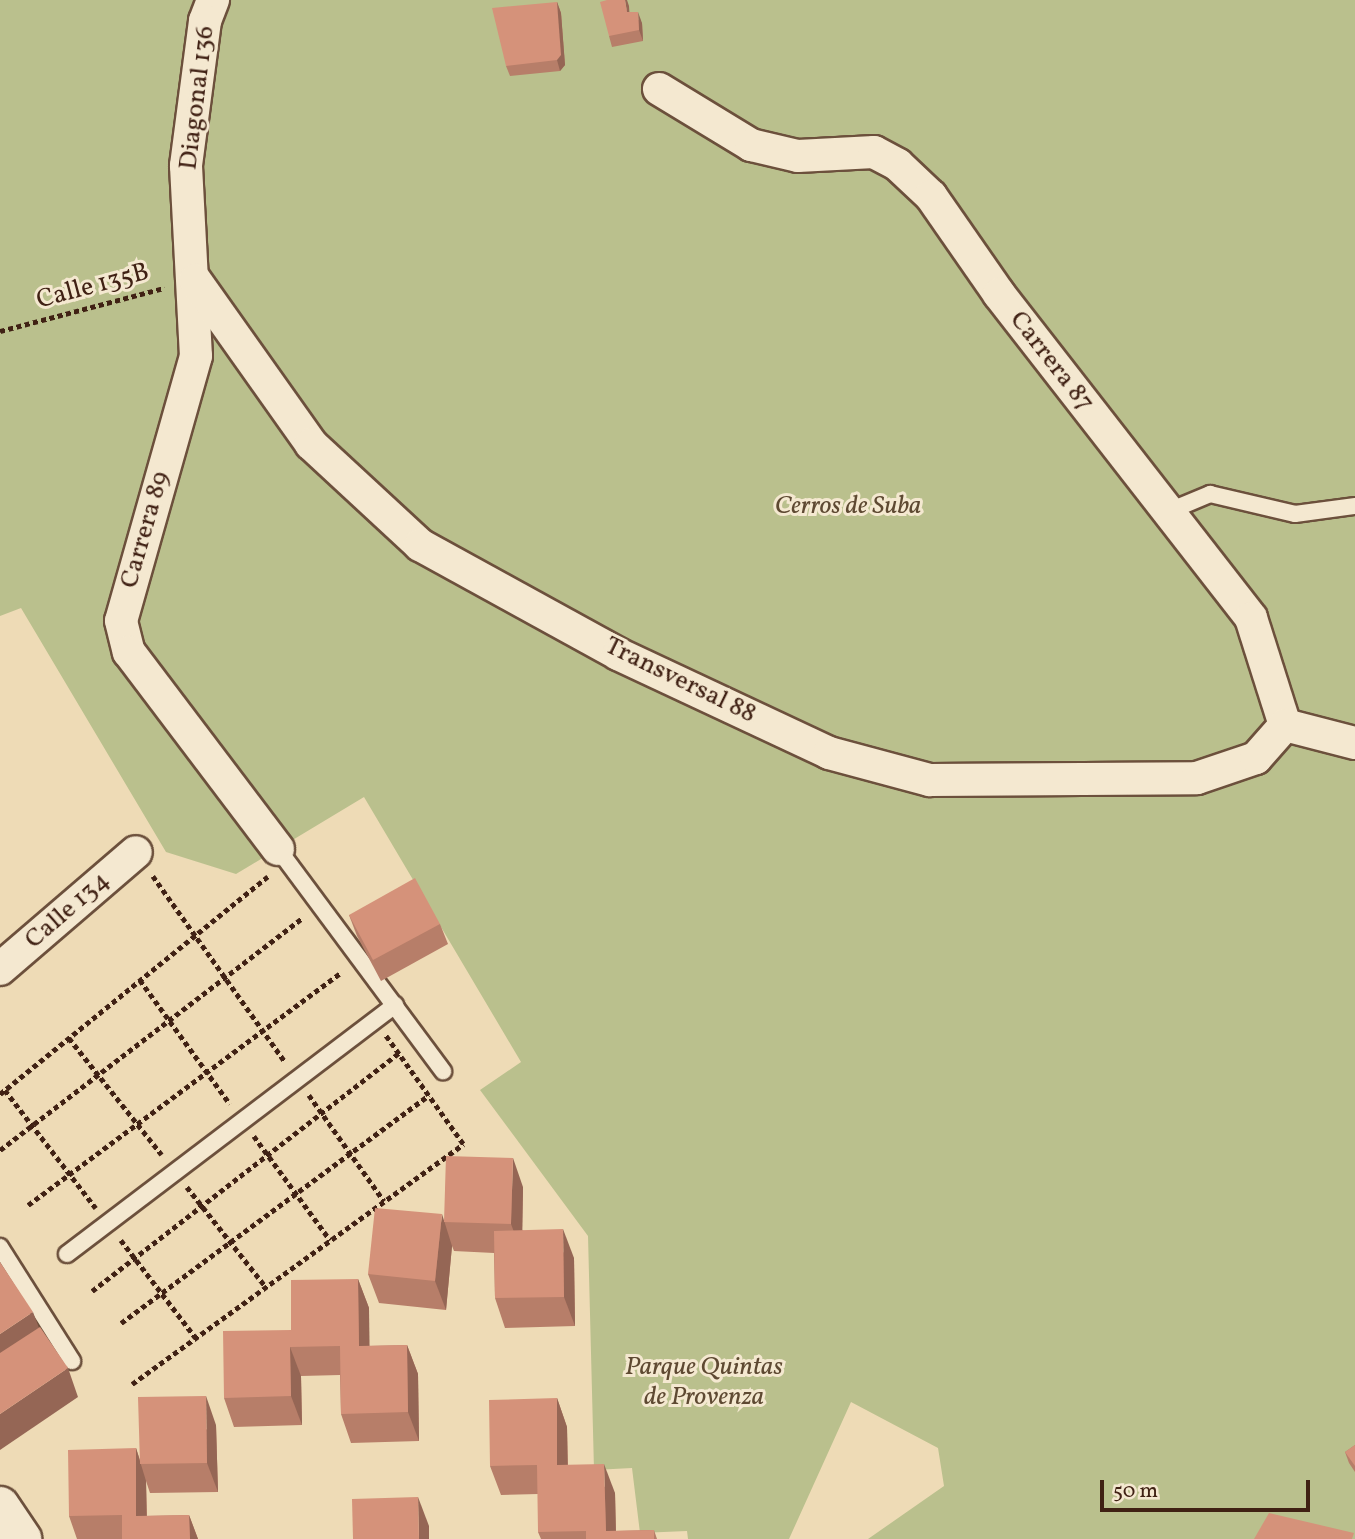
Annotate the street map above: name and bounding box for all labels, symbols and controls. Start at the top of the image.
street label: Diagonal 136 [174,24,222,172]
street label: Calle 135B [33,257,153,317]
street label: Carrera 87 [1002,306,1100,418]
street label: Carrera 89 [114,468,178,592]
park label: Cerros de Suba [775,491,921,523]
street label: Transversal 88 [599,631,761,731]
street label: Calle 134 [19,866,117,956]
park label: Parque Quintas de Provenza [625,1352,783,1414]
scale bar [1103,1466,1313,1510]
text: 50 m [1113,1477,1158,1506]

